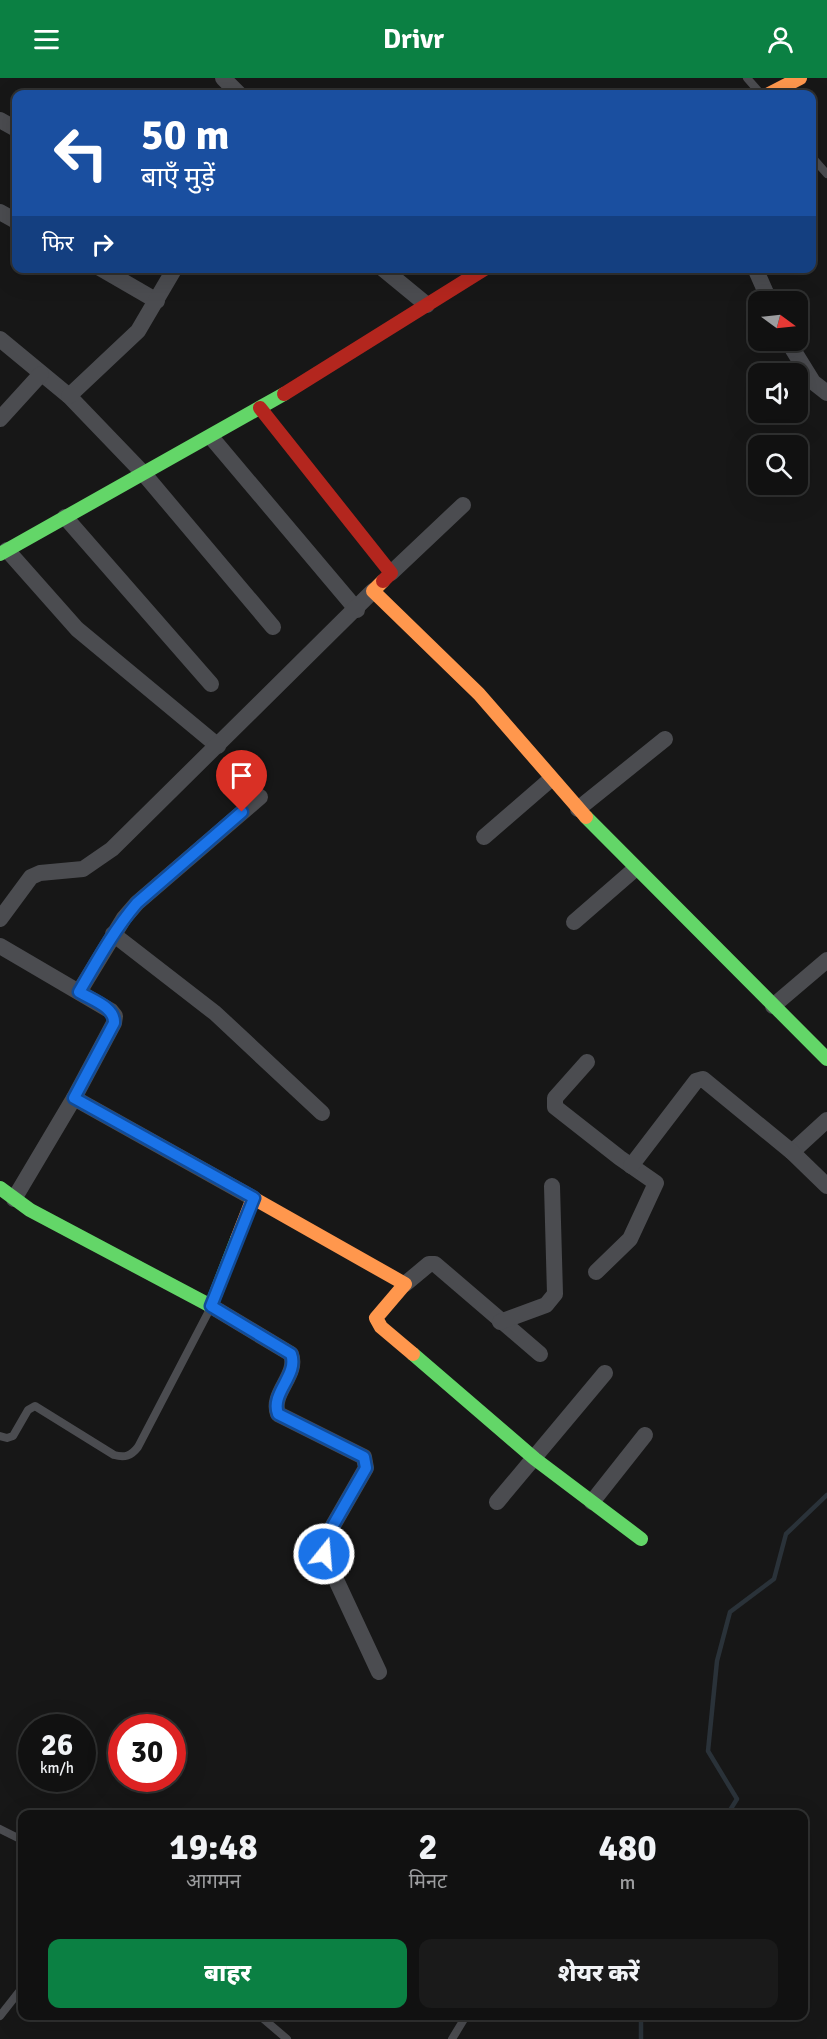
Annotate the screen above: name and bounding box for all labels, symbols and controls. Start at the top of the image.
icon: menu [30,23,63,56]
text: Drivr [383,23,444,56]
icon: person [764,23,797,56]
text: 50 m [141,110,230,161]
icon: left [42,114,120,192]
text: बाएँ मुड़ें [141,161,215,194]
icon: right [86,228,119,261]
text: फिर [42,230,74,257]
north arrow [748,291,808,351]
map controls [748,291,808,495]
button: sound [748,363,808,423]
button: search [748,435,808,495]
pin [216,750,267,812]
icon: arrive [225,759,258,792]
position arrow [292,1522,356,1586]
speed limit sign: 30 [108,1714,186,1792]
text: 26 [41,1727,73,1764]
text: km/h [40,1759,74,1777]
text: 19:48 [169,1825,258,1870]
text: 2 [418,1825,438,1870]
text: 480 [598,1826,657,1871]
text: आगमन [186,1869,241,1894]
text: मिनट [409,1869,447,1894]
text: m [620,1870,636,1895]
button: बाहर [48,1939,407,2008]
button: शेयर करें [419,1939,778,2008]

